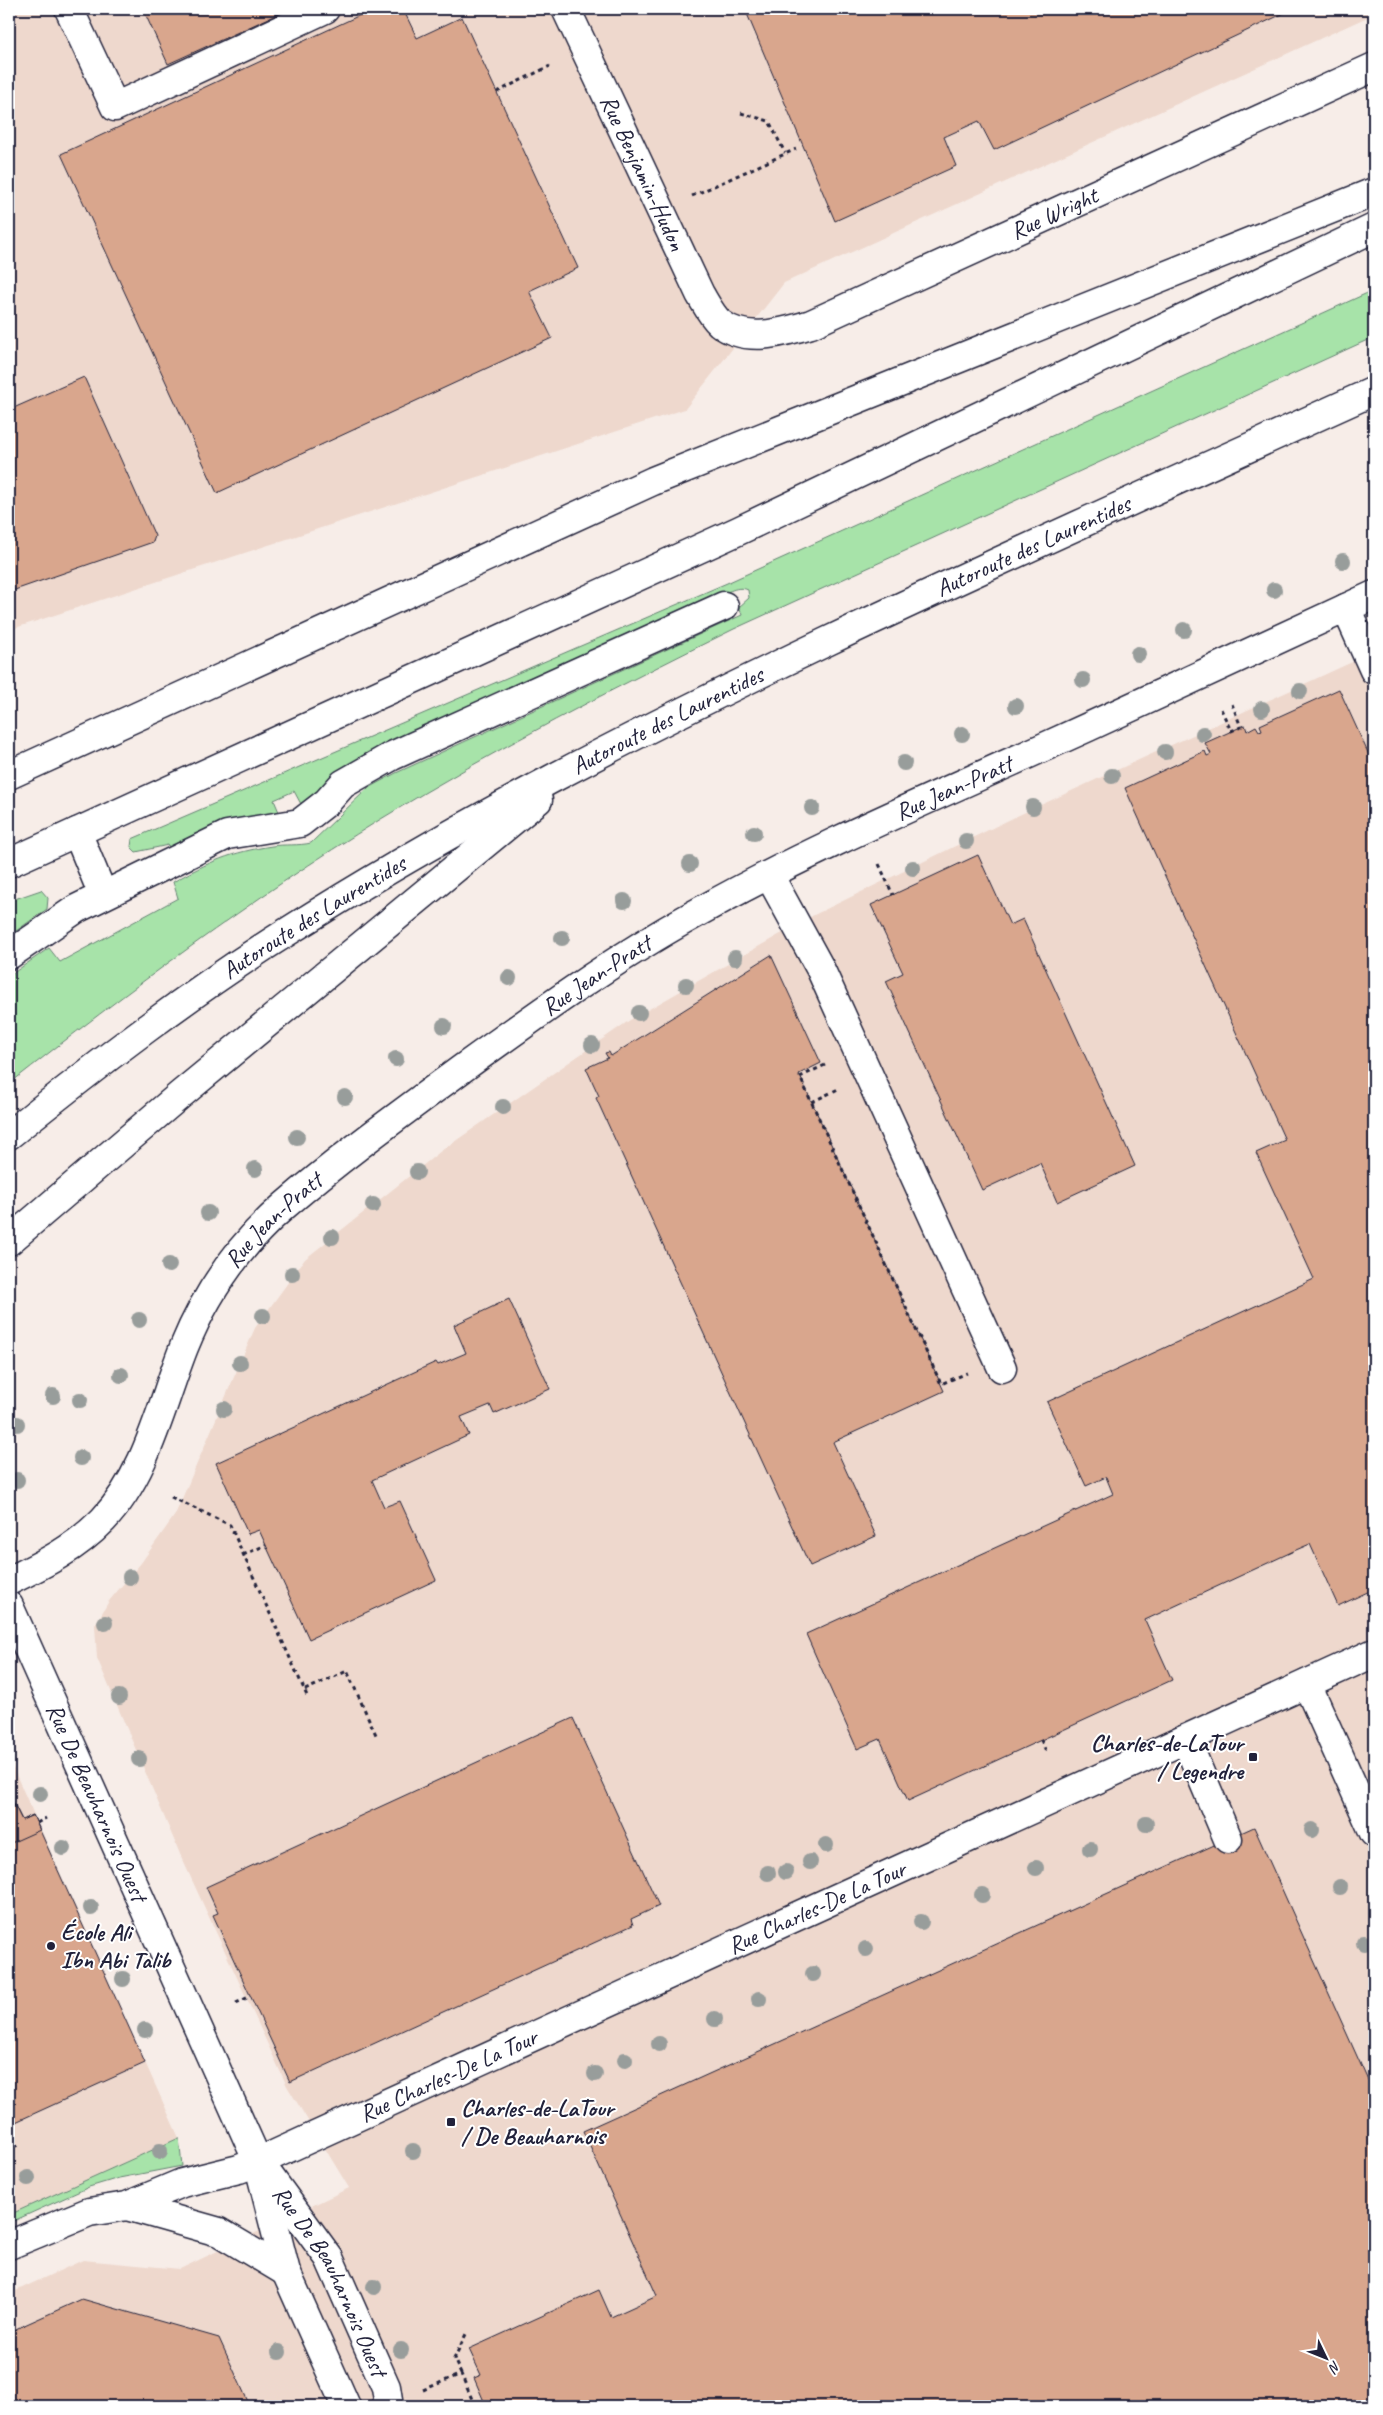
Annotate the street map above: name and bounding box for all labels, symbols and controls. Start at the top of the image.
street label: Rue Benjamin-Hudon [594,90,693,256]
street label: Rue Wright [1006,179,1104,246]
street label: Autoroute des Laurentides [931,487,1137,603]
street label: Autoroute des Laurentides [566,658,771,781]
street label: Rue Jean-Pratt [890,747,1019,827]
street label: Autoroute des Laurentides [216,847,413,985]
street label: Rue Jean-Pratt [536,927,659,1022]
street label: Rue Jean-Pratt [218,1164,330,1274]
street label: Rue De Beauharnois Ouest [40,1699,155,1909]
place label: Charles-de-LaTour / Legendre [1091,1728,1245,1786]
marker: Charles-de-LaTour / Legendre [1247,1751,1259,1763]
street label: Rue Charles-De La Tour [723,1853,912,1961]
place label: École Ali Ibn Abi Talib [61,1917,172,1975]
marker: École Ali Ibn Abi Talib [45,1940,57,1952]
street label: Rue Charles-De La Tour [354,2021,544,2129]
place label: Charles-de-LaTour / De Beauharnois [461,2093,616,2151]
marker: Charles-de-LaTour / De Beauharnois [445,2116,457,2128]
street label: Rue De Beauharnois Ouest [266,2180,396,2384]
north arrow [1300,2332,1350,2382]
text: N [1324,2358,1344,2377]

